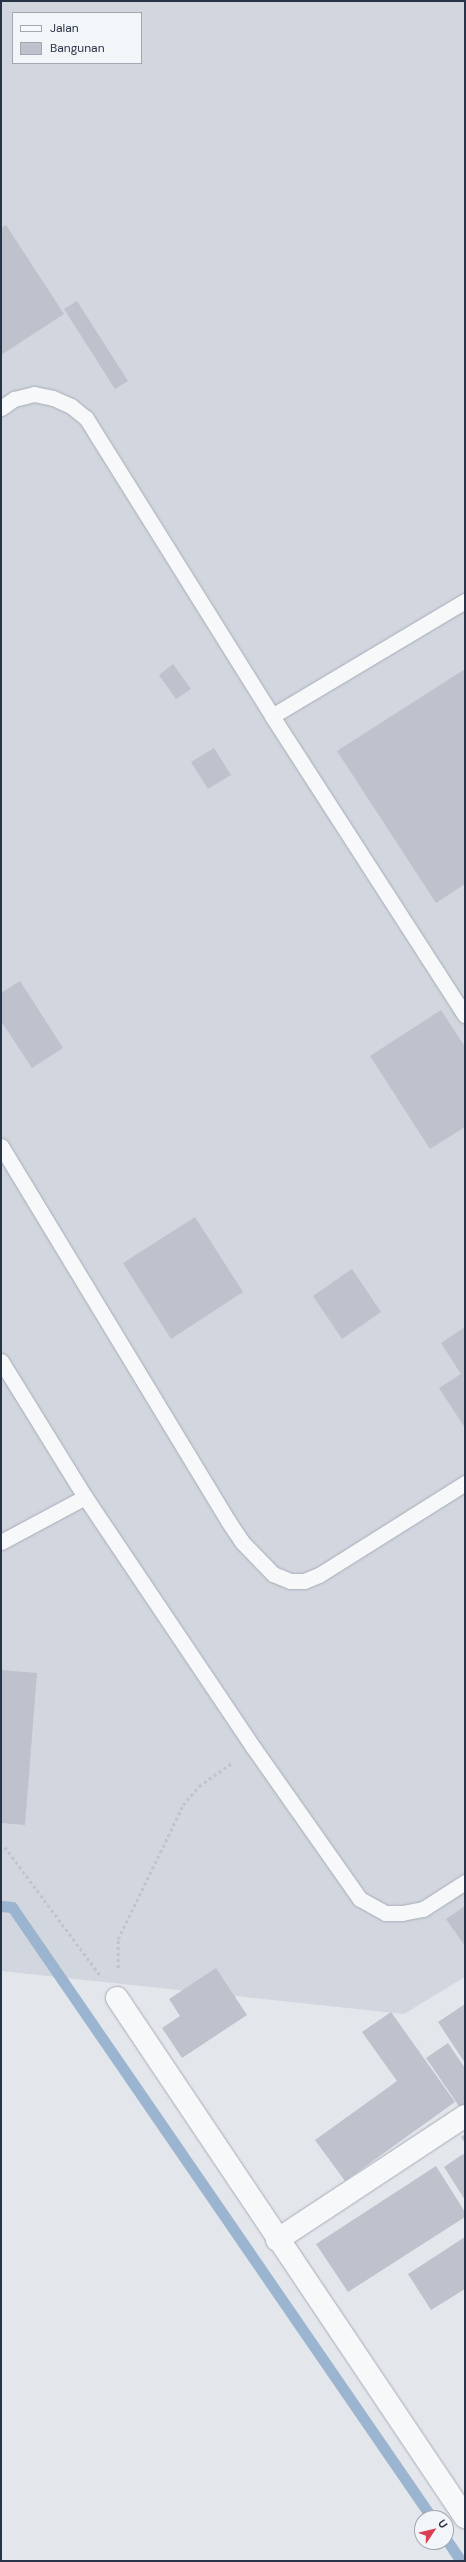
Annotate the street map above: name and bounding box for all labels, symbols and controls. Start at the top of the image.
legend [12,12,142,64]
text: Jalan [50,20,79,36]
text: Bangunan [50,40,105,56]
north arrow [414,2510,454,2550]
text: U [435,2517,451,2531]

